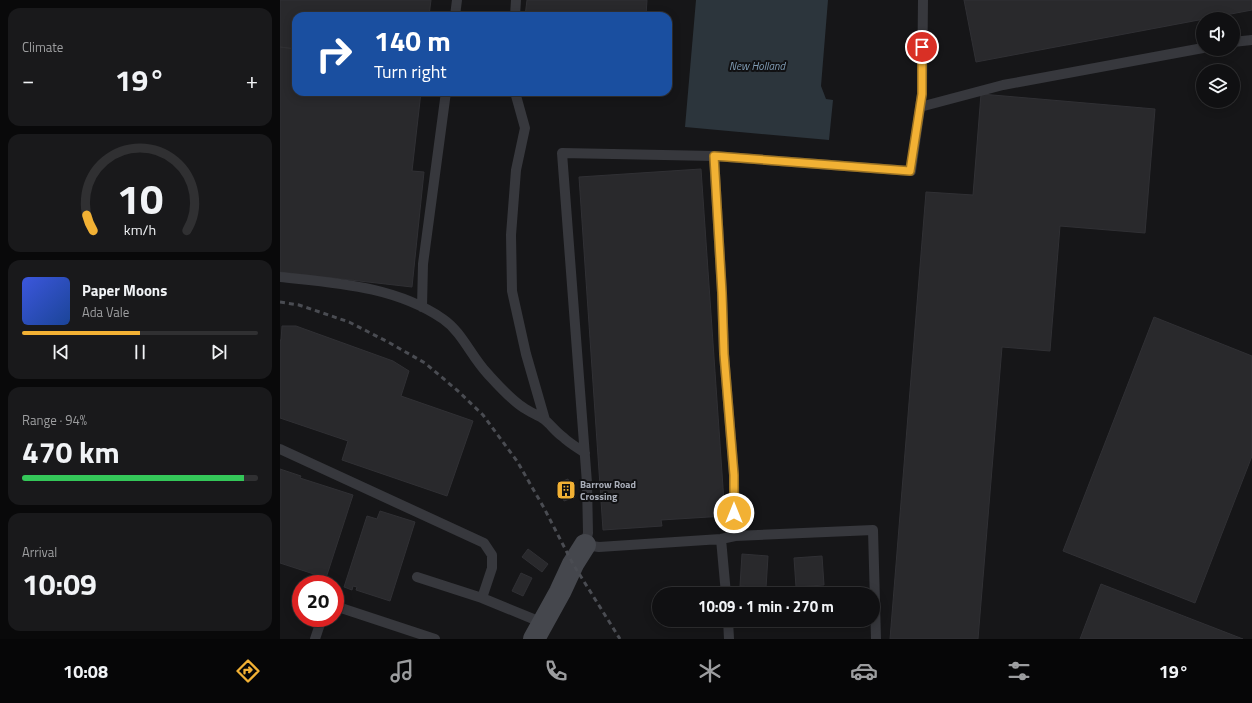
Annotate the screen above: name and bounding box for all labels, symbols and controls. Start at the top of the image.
map controls [1196,12,1240,108]
button: sound [1196,12,1240,56]
text: 140 m [374,19,451,62]
icon: right [308,28,360,80]
pin [905,30,939,64]
icon: arrive [911,36,933,58]
text: Climate [22,37,63,57]
text: 19° [115,57,165,103]
text: Turn right [374,58,447,85]
water label: New Holland [729,58,786,74]
text: − [22,63,34,97]
text: + [246,63,258,97]
button: layers [1196,64,1240,108]
text: 10 [117,167,163,230]
text: km/h [124,219,156,241]
text: Paper Moons [82,279,167,302]
text: Ada Vale [82,302,129,322]
icon: previous [50,341,72,363]
icon: pause [129,341,151,363]
icon: next [208,341,230,363]
text: Range · 94% [22,410,87,430]
text: 470 km [22,429,120,475]
place label: Barrow Road Crossing [580,477,636,504]
building icon: Barrow Road Crossing [555,479,577,501]
position arrow [713,492,755,534]
text: Arrival [22,542,57,562]
text: 10:09 [22,561,97,607]
speed limit sign: 20 [292,575,344,627]
text: 10:09 · 1 min · 270 m [698,595,834,618]
icon: directions [234,657,262,685]
icon: music [388,657,416,685]
icon: phone [542,657,570,685]
icon: climate [696,657,724,685]
icon: car [850,657,878,685]
icon: filters [1005,657,1033,685]
text: 10:08 [63,658,108,685]
text: 19° [1159,658,1189,685]

